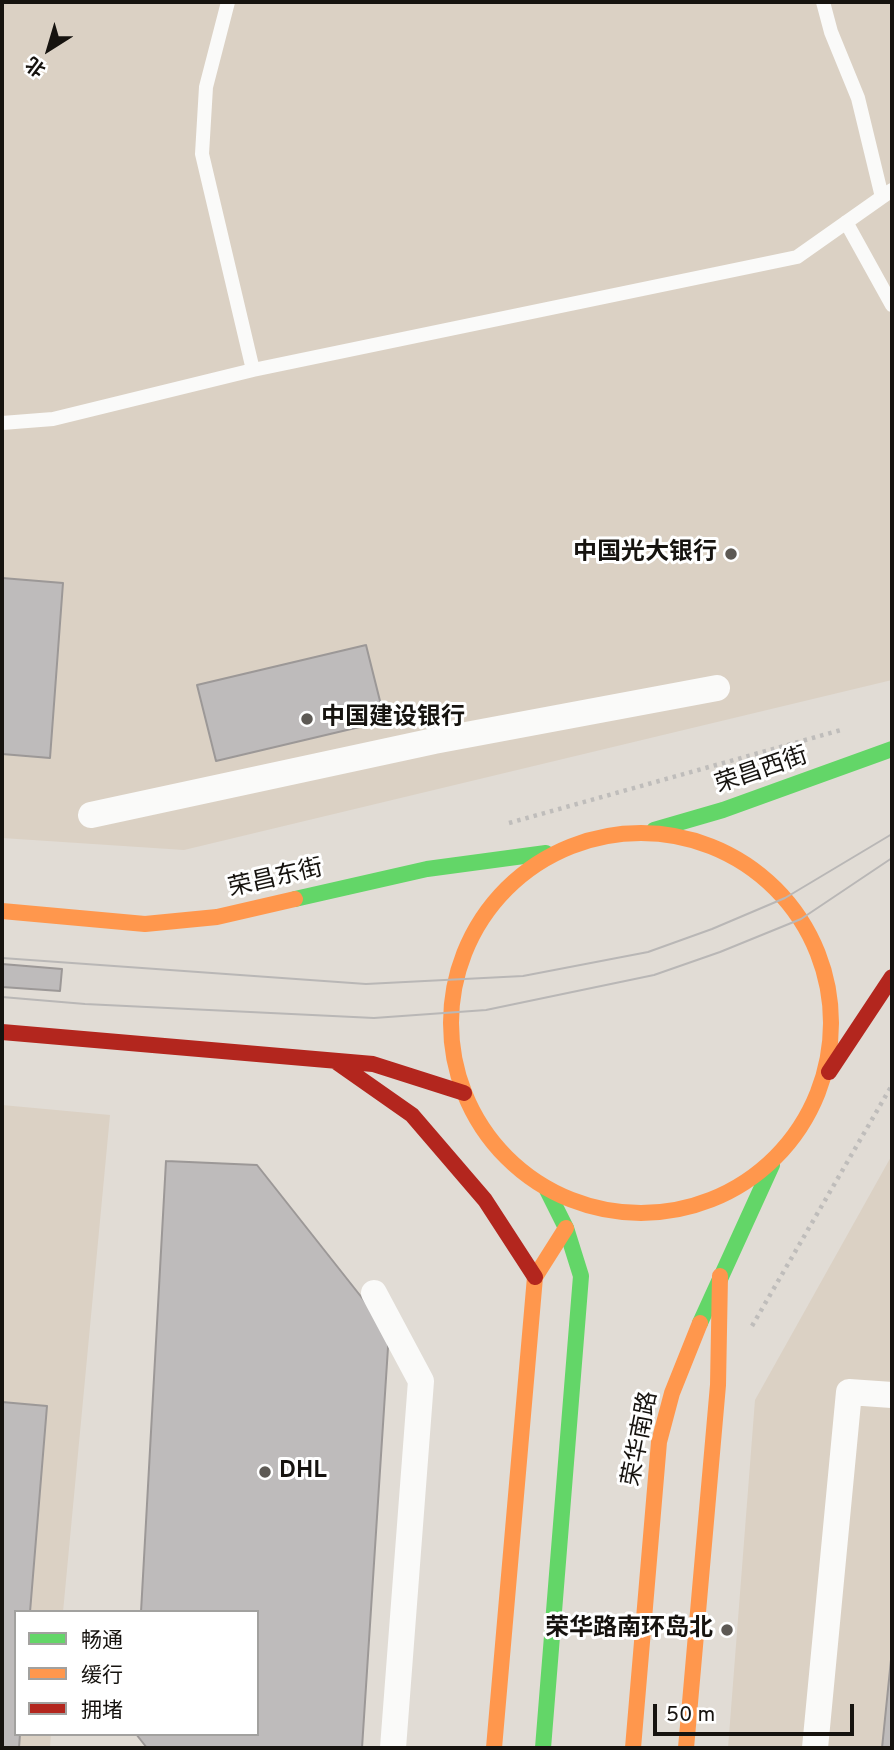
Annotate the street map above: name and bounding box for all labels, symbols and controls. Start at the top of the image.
north arrow [14,14,84,84]
text: 北 [22,50,51,81]
place label: 中国光大银行 [573,540,717,568]
marker: 中国光大银行 [723,546,739,562]
place label: 中国建设银行 [321,705,465,733]
marker: 中国建设银行 [299,711,315,727]
street label: 荣昌西街 [712,743,812,801]
street label: 荣昌东街 [226,855,326,905]
street label: 荣华南路 [619,1389,665,1489]
place label: DHL [279,1458,327,1486]
marker: DHL [257,1464,273,1480]
legend [14,1610,259,1736]
place label: 荣华路南环岛北 [545,1616,713,1644]
marker: 荣华路南环岛北 [719,1622,735,1638]
text: 畅通 [81,1628,123,1655]
text: 缓行 [81,1663,123,1690]
scale bar [656,1690,857,1734]
text: 拥堵 [81,1698,123,1725]
text: 50 m [666,1702,715,1729]

